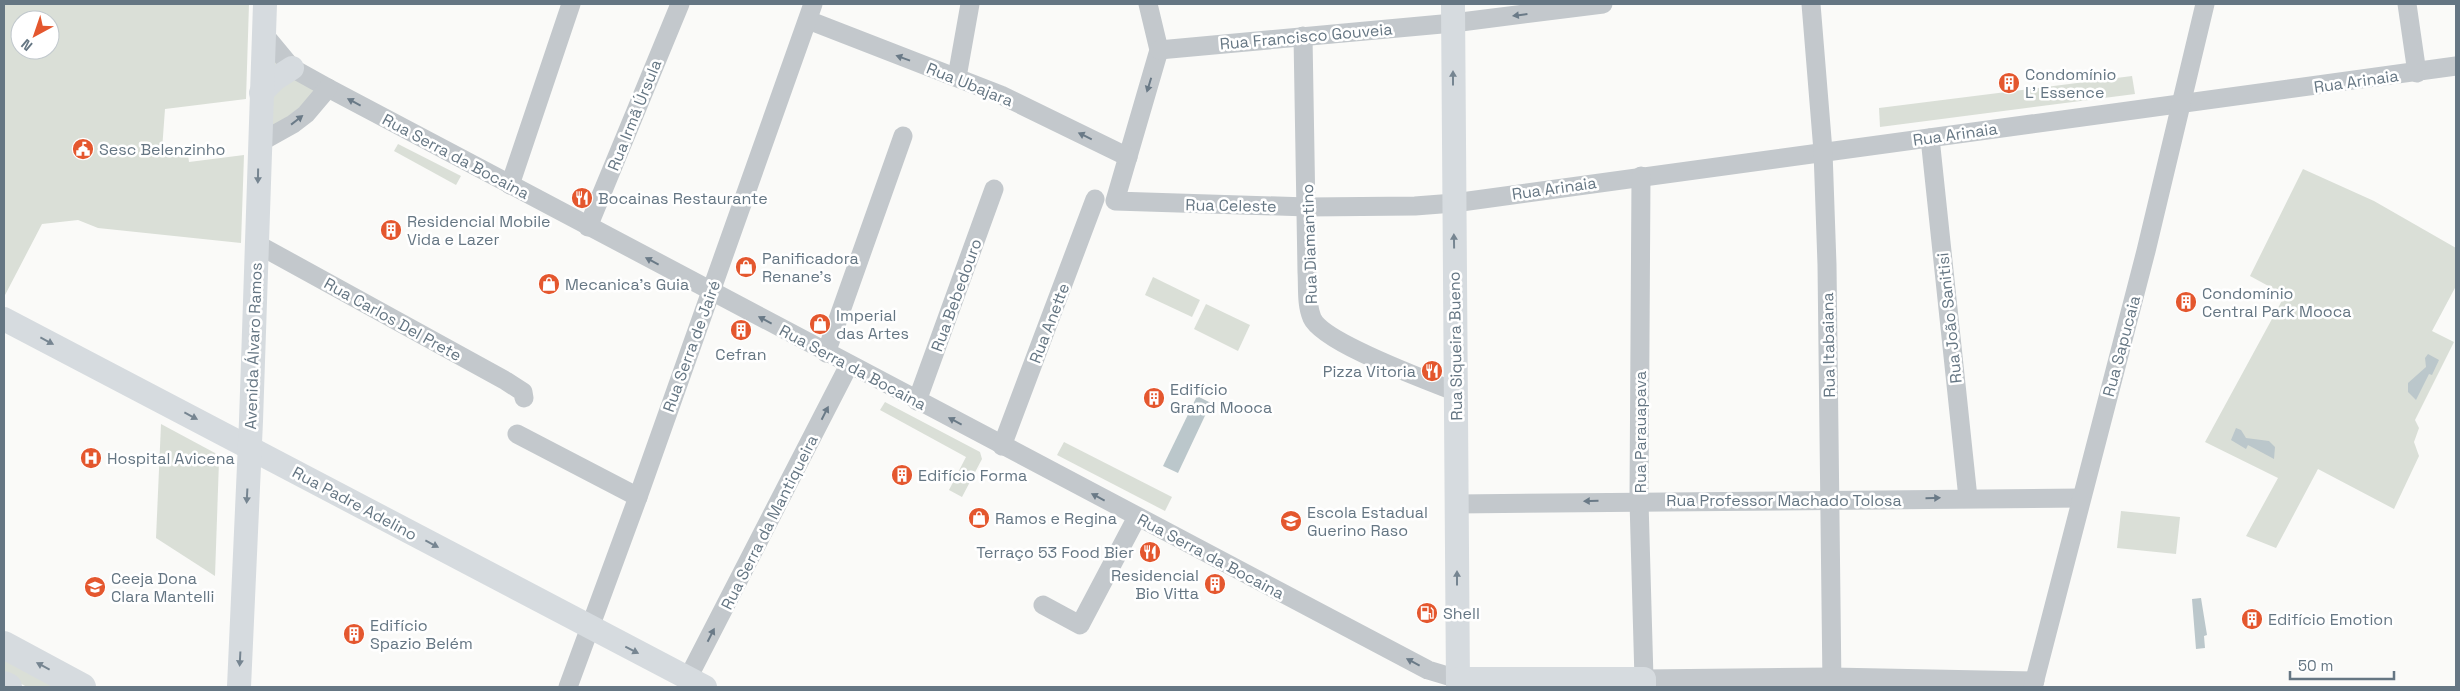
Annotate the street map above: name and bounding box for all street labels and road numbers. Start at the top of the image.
street label: Rua Francisco Gouveia [1219,18,1393,55]
street label: Rua Irmã Úrsula [603,57,666,174]
street label: Rua Ubajara [923,58,1016,111]
street label: Rua Arinaia [2312,65,2400,98]
street label: Rua Serra da Bocaina [379,109,533,204]
street label: Rua Arinaia [1911,118,1999,151]
street label: Rua Arinaia [1510,172,1598,205]
street label: Rua Diamantino [1297,183,1322,305]
street label: Rua Celeste [1185,194,1277,217]
street label: Rua Bebedouro [926,236,987,355]
street label: Rua João Sanitisi [1932,251,1967,384]
street label: Avenida Álvaro Ramos [240,262,267,430]
street label: Rua Siqueira Bueno [1444,271,1467,421]
street label: Rua Carlos Del Prete [320,273,465,366]
street label: Rua Serra de Jairé [658,277,725,415]
street label: Rua Anette [1025,280,1074,366]
street label: Rua Itabaiana [1817,292,1840,398]
street label: Rua Sapucaia [2098,293,2145,399]
street label: Rua Serra da Bocaina [776,320,930,415]
street label: Rua Parauapava [1630,371,1651,493]
street label: Rua Serra da Mantiqueira [716,431,823,613]
street label: Rua Padre Adelino [289,462,421,545]
street label: Rua Professor Machado Tolosa [1666,490,1902,511]
street label: Rua Serra da Bocaina [1134,509,1288,604]

